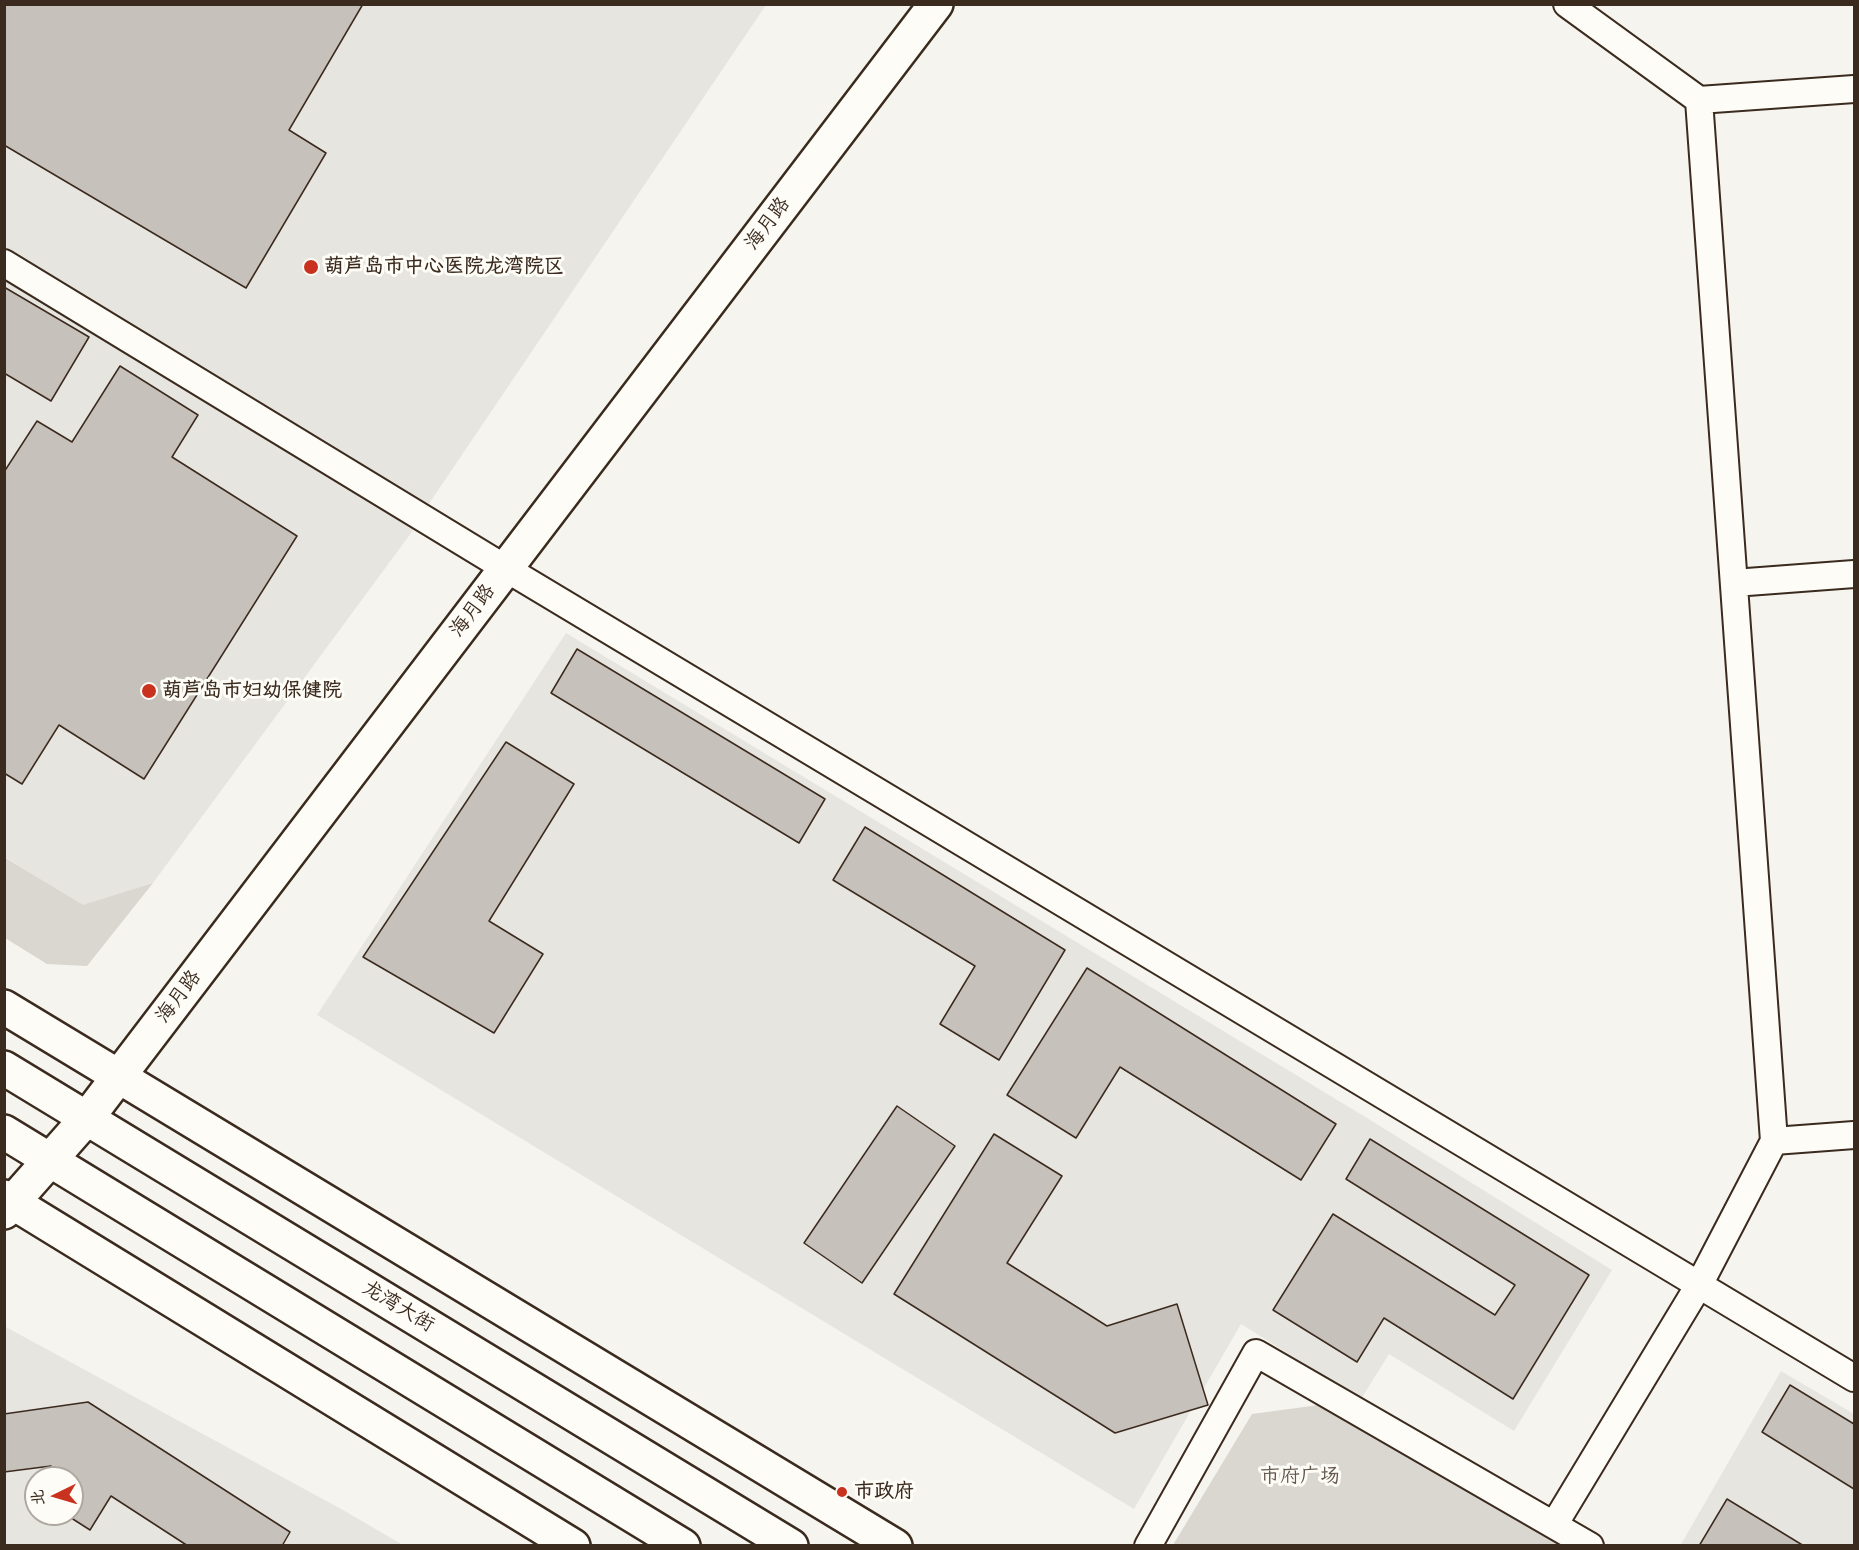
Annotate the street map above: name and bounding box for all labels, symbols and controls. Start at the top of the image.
street label: 海月路 [740,193,796,255]
place label: 葫芦岛市中心医院龙湾院区 [324,255,564,279]
marker: 葫芦岛市中心医院龙湾院区 [302,258,320,276]
street label: 海月路 [445,580,501,642]
place label: 葫芦岛市妇幼保健院 [162,679,342,703]
marker: 葫芦岛市妇幼保健院 [140,682,158,700]
street label: 海月路 [151,966,207,1028]
street label: 龙湾大街 [358,1276,438,1338]
park label: 市府广场 [1260,1465,1340,1489]
north arrow [24,1466,84,1526]
place label: 市政府 [854,1480,914,1504]
marker: 市政府 [835,1485,849,1499]
text: 北 [22,1488,53,1507]

